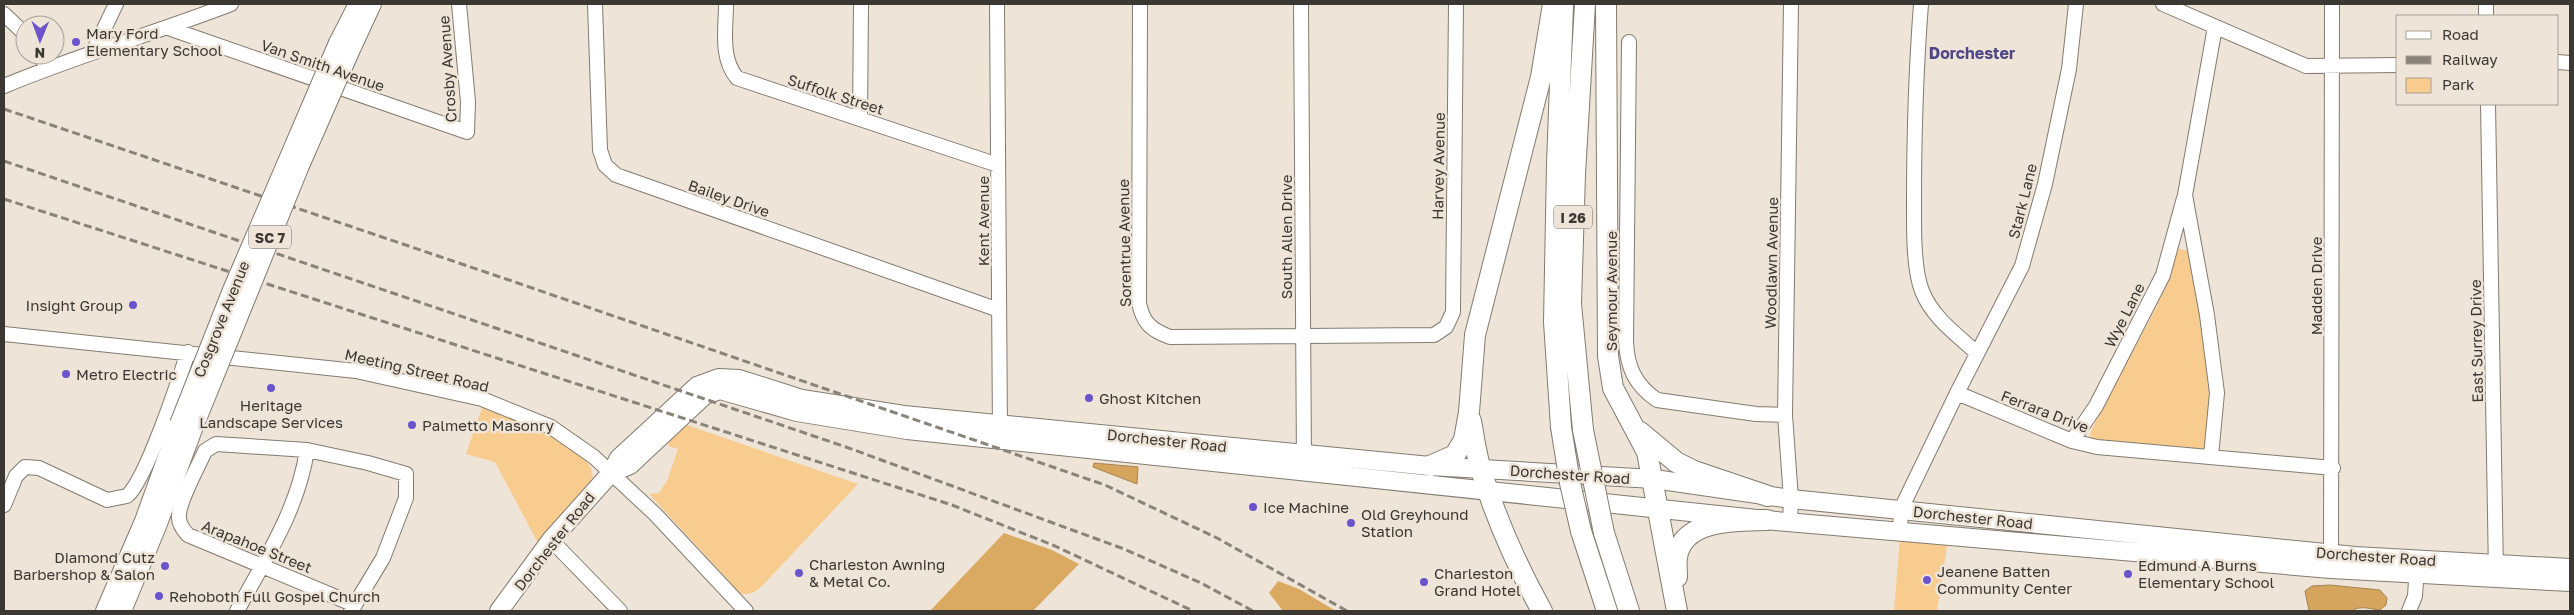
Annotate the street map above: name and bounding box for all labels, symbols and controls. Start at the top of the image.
north arrow [15,15,65,65]
street label: Crosby Avenue [434,15,460,123]
legend [2396,15,2559,105]
place label: Mary Ford Elementary School [86,24,222,59]
text: Road [2442,25,2479,43]
street label: Van Smith Avenue [259,35,387,95]
marker: Mary Ford Elementary School [70,36,82,48]
district label: Dorchester [1929,43,2015,63]
text: N [34,45,45,62]
text: Railway [2442,50,2498,68]
street label: Suffolk Street [786,70,886,118]
text: Park [2442,75,2475,93]
street label: Harvey Avenue [1428,112,1448,220]
street label: Stark Lane [2004,161,2040,241]
street label: South Allen Drive [1277,174,1295,299]
street label: Kent Avenue [974,175,992,266]
street label: Bailey Drive [686,176,772,220]
street label: Sorentrue Avenue [1114,178,1134,307]
street label: Woodlawn Avenue [1761,196,1781,329]
road number: I 26 [1554,206,1592,228]
road number: SC 7 [249,226,291,248]
street label: Seymour Avenue [1602,231,1620,351]
street label: Madden Drive [2307,236,2325,335]
street label: Cosgrove Avenue [189,258,253,380]
street label: Wye Lane [2100,279,2148,350]
street label: East Surrey Drive [2466,279,2486,403]
place label: Insight Group [25,296,123,314]
marker: Insight Group [127,299,139,311]
street label: Meeting Street Road [343,345,491,395]
place label: Metro Electric [76,365,177,383]
marker: Metro Electric [60,368,72,380]
marker: Heritage Landscape Services [265,382,277,394]
street label: Ferrara Drive [1999,386,2092,436]
place label: Ghost Kitchen [1099,389,1201,407]
marker: Ghost Kitchen [1083,392,1095,404]
place label: Heritage Landscape Services [199,396,343,431]
place label: Palmetto Masonry [422,416,554,434]
marker: Palmetto Masonry [406,419,418,431]
street label: Dorchester Road [1106,425,1228,455]
street label: Dorchester Road [1509,461,1631,487]
street label: Dorchester Road [510,488,598,594]
place label: Ice Machine [1263,498,1349,516]
marker: Ice Machine [1247,501,1259,513]
street label: Dorchester Road [1912,502,2034,532]
place label: Old Greyhound Station [1361,505,1469,540]
street label: Arapahoe Street [199,516,315,576]
marker: Old Greyhound Station [1345,517,1357,529]
street label: Dorchester Road [2315,543,2437,569]
place label: Diamond Cutz Barbershop & Salon [13,548,155,583]
place label: Charleston Awning & Metal Co. [809,555,945,590]
place label: Edmund A Burns Elementary School [2138,556,2274,591]
marker: Diamond Cutz Barbershop & Salon [159,560,171,572]
place label: Jeanene Batten Community Center [1937,562,2072,597]
place label: Charleston Grand Hotel [1434,564,1521,599]
marker: Charleston Awning & Metal Co. [793,567,805,579]
marker: Edmund A Burns Elementary School [2122,568,2134,580]
marker: Jeanene Batten Community Center [1921,574,1933,586]
marker: Charleston Grand Hotel [1418,576,1430,588]
place label: Rehoboth Full Gospel Church [169,587,380,605]
marker: Rehoboth Full Gospel Church [153,590,165,602]

